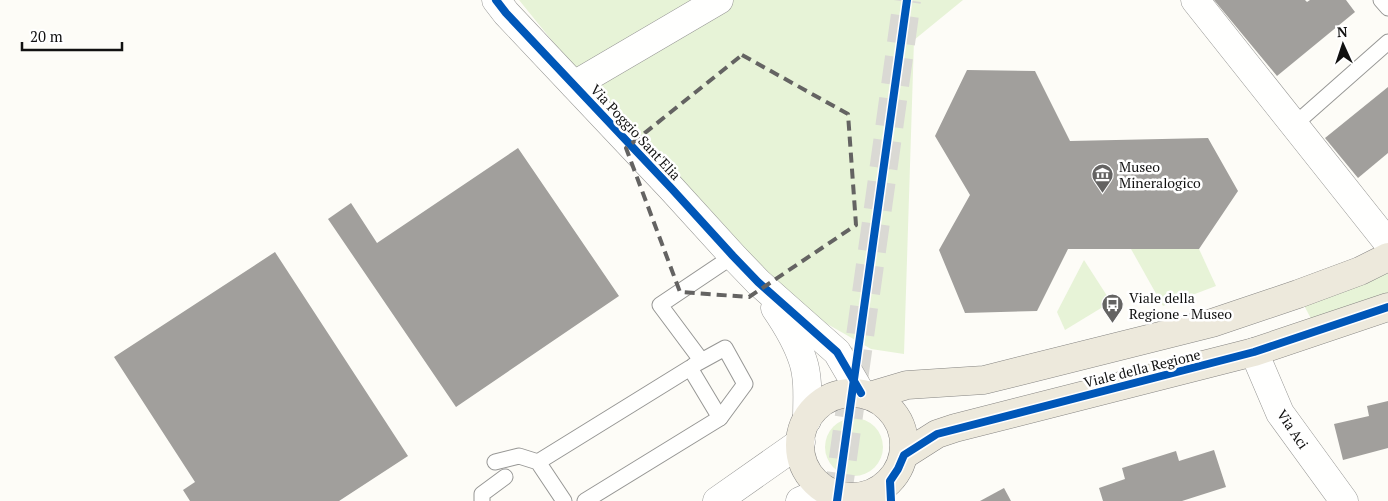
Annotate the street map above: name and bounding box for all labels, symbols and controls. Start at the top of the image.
scale bar [22,20,122,52]
north arrow [1318,20,1368,70]
text: N [1336,22,1348,41]
text: 20 m [30,26,63,46]
street label: Via Poggio Sant'Elia [587,80,685,184]
place label: Museo Mineralogico [1119,157,1201,192]
museum icon: Museo Mineralogico [1091,162,1115,193]
place label: Viale della Regione - Museo [1129,288,1232,323]
bus stop icon: Viale della Regione - Museo [1101,293,1125,324]
street label: Viale della Regione [1082,344,1202,392]
street label: Via Aci [1273,406,1313,452]

